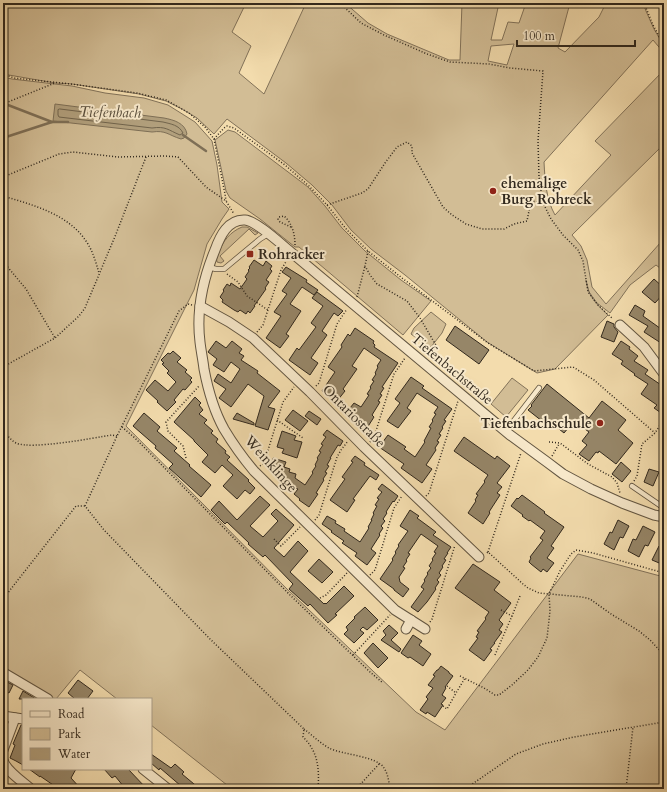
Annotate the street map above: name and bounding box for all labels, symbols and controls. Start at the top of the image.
scale bar [517,22,635,48]
text: 100 m [523,28,556,44]
water label: Tiefenbach [79,101,142,123]
place label: ehemalige Burg Rohreck [501,174,592,209]
marker: ehemalige Burg Rohreck [488,186,498,196]
place label: Rohracker [258,245,325,264]
marker: Rohracker [245,249,255,259]
street label: Tiefenbachstraße [407,329,497,409]
street label: Ontariostraße [318,380,390,452]
place label: Tiefenbachschule [481,414,592,433]
marker: Tiefenbachschule [595,418,605,428]
street label: Weinklinge [240,431,302,497]
legend [22,698,152,770]
text: Road [58,706,85,722]
text: Park [58,726,82,742]
text: Water [57,746,91,762]

